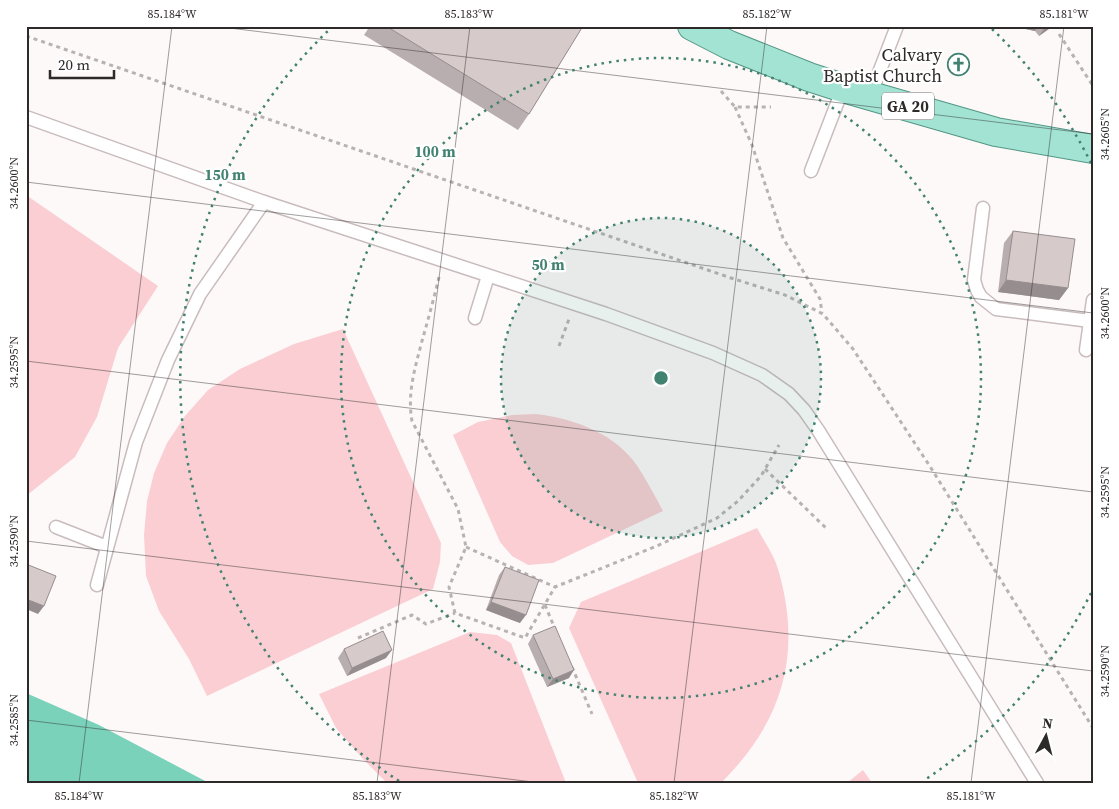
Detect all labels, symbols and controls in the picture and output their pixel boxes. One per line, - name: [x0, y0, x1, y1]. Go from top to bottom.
- text: 85.184°W: [147, 6, 197, 22]
- text: 85.183°W: [444, 6, 494, 22]
- text: 85.182°W: [742, 6, 792, 22]
- text: 85.181°W: [1039, 6, 1089, 22]
- place label: Calvary Baptist Church: [823, 42, 943, 88]
- scale bar: [50, 48, 114, 80]
- church icon: Calvary Baptist Church: [946, 52, 970, 76]
- text: 20 m: [58, 54, 90, 75]
- road number: GA 20: [882, 92, 934, 120]
- text: 34.2605°N: [1097, 108, 1113, 160]
- text: 100 m: [414, 141, 456, 162]
- text: 34.2600°N: [6, 157, 22, 209]
- text: 150 m: [204, 164, 246, 185]
- text: 50 m: [531, 254, 565, 275]
- text: 34.2600°N: [1097, 287, 1113, 339]
- text: 34.2595°N: [6, 336, 22, 388]
- centre of rings: [652, 369, 670, 387]
- text: 34.2595°N: [1097, 466, 1113, 518]
- text: 34.2590°N: [6, 515, 22, 567]
- text: 34.2590°N: [1097, 645, 1113, 697]
- text: 34.2585°N: [6, 694, 22, 746]
- north arrow: [1022, 712, 1072, 762]
- text: N: [1041, 713, 1054, 734]
- text: 85.184°W: [54, 788, 104, 804]
- text: 85.183°W: [352, 788, 402, 804]
- text: 85.182°W: [649, 788, 699, 804]
- text: 85.181°W: [946, 788, 996, 804]

